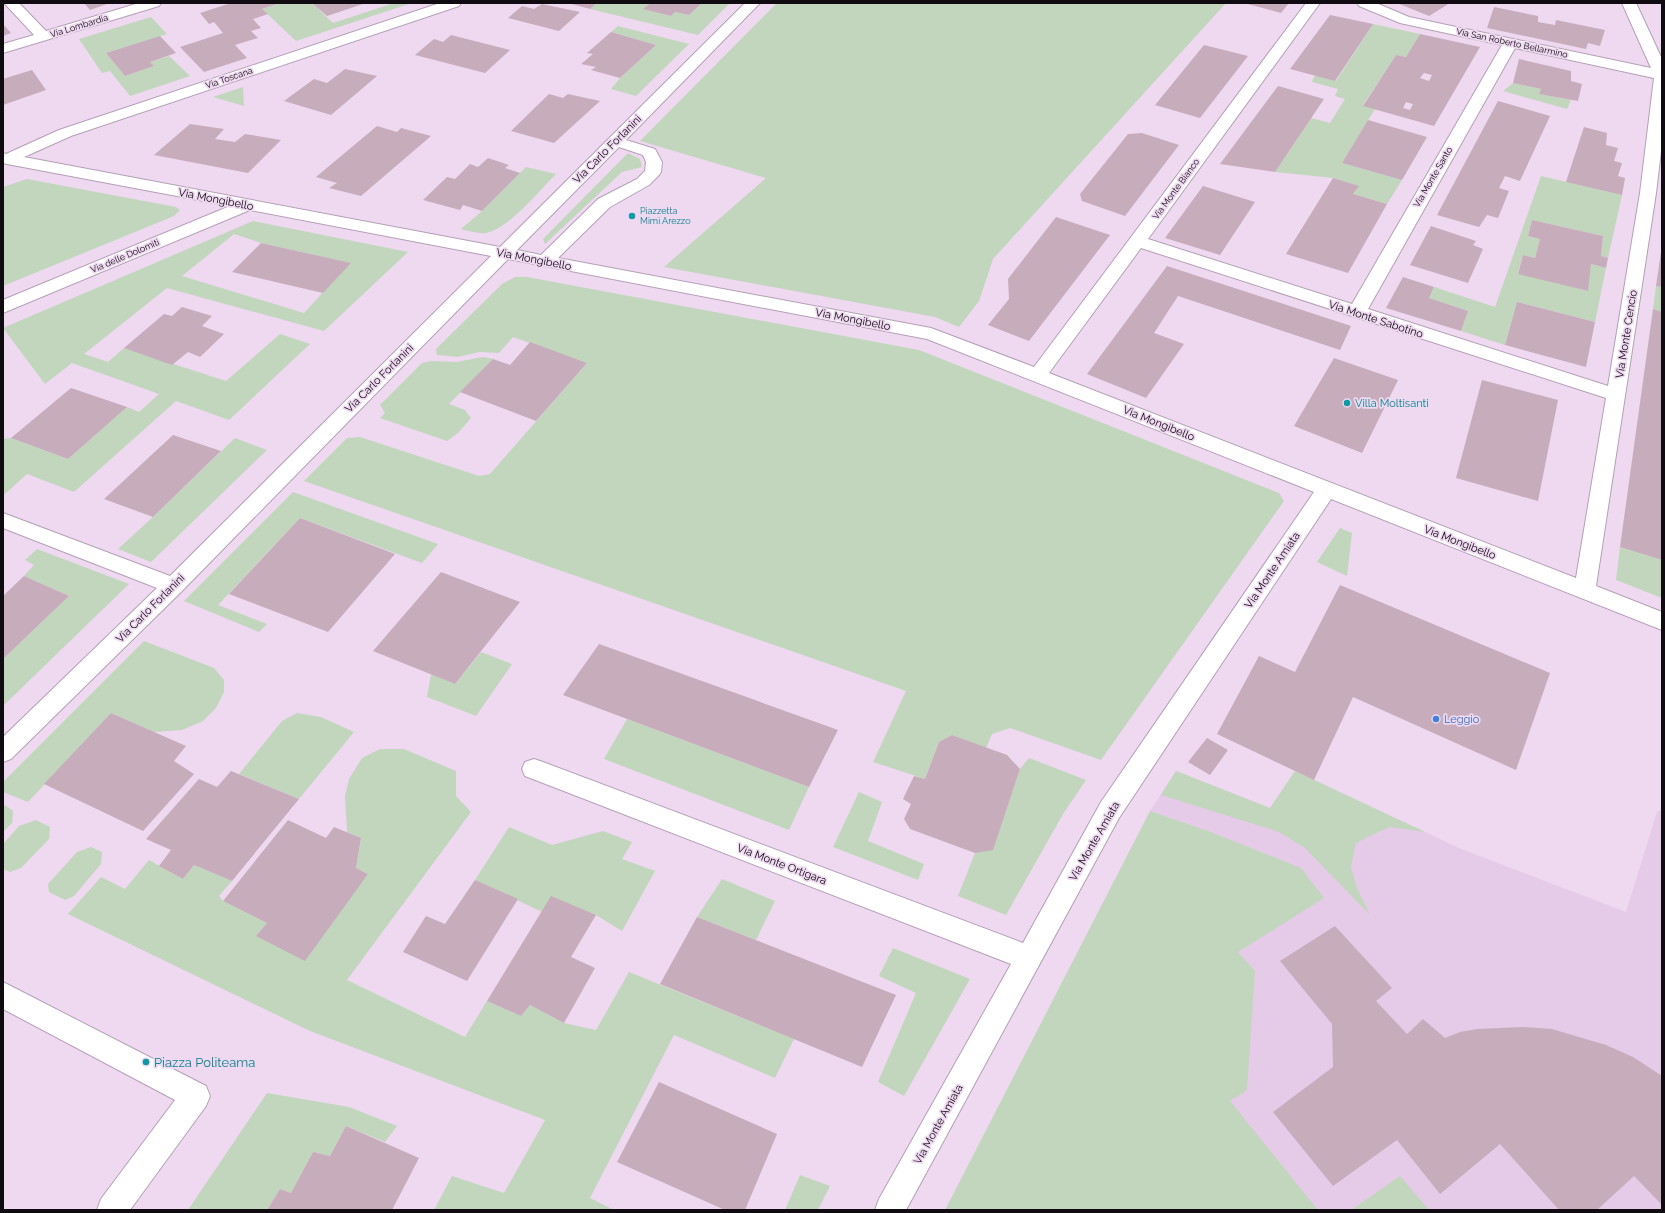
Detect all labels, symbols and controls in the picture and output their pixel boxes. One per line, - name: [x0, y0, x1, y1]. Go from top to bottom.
- street label: Via Lombardia: [49, 12, 109, 40]
- street label: Via San Roberto Bellarmino: [1455, 26, 1569, 60]
- street label: Via Toscana: [204, 65, 254, 91]
- street label: Via Carlo Forlanini: [570, 112, 644, 186]
- street label: Via Monte Santo: [1412, 145, 1454, 209]
- street label: Via Monte Bianco: [1151, 157, 1201, 221]
- street label: Via Mongibello: [177, 186, 255, 213]
- place label: Piazzetta Mimì Arezzo: [640, 206, 691, 226]
- marker: Piazzetta Mimì Arezzo: [627, 211, 637, 221]
- street label: Via delle Dolomiti: [89, 237, 161, 275]
- street label: Via Mongibello: [495, 246, 573, 273]
- street label: Via Monte Cencio: [1613, 288, 1640, 379]
- street label: Via Monte Sabotino: [1327, 298, 1425, 341]
- street label: Via Mongibello: [814, 306, 892, 333]
- street label: Via Carlo Forlanini: [342, 341, 416, 415]
- place label: Villa Moltisanti: [1355, 397, 1429, 410]
- marker: Villa Moltisanti: [1342, 398, 1352, 408]
- street label: Via Mongibello: [1121, 403, 1197, 444]
- street label: Via Mongibello: [1422, 523, 1498, 562]
- street label: Via Monte Amiata: [1242, 530, 1303, 611]
- street label: Via Carlo Forlanini: [113, 571, 187, 645]
- place label: Leggio: [1444, 713, 1480, 726]
- marker: Leggio: [1431, 714, 1441, 724]
- street label: Via Monte Amiata: [1066, 799, 1122, 883]
- street label: Via Monte Ortigara: [735, 841, 828, 888]
- place label: Piazza Politeama: [154, 1055, 255, 1070]
- marker: Piazza Politeama: [141, 1057, 151, 1067]
- street label: Via Monte Amiata: [911, 1082, 966, 1166]

